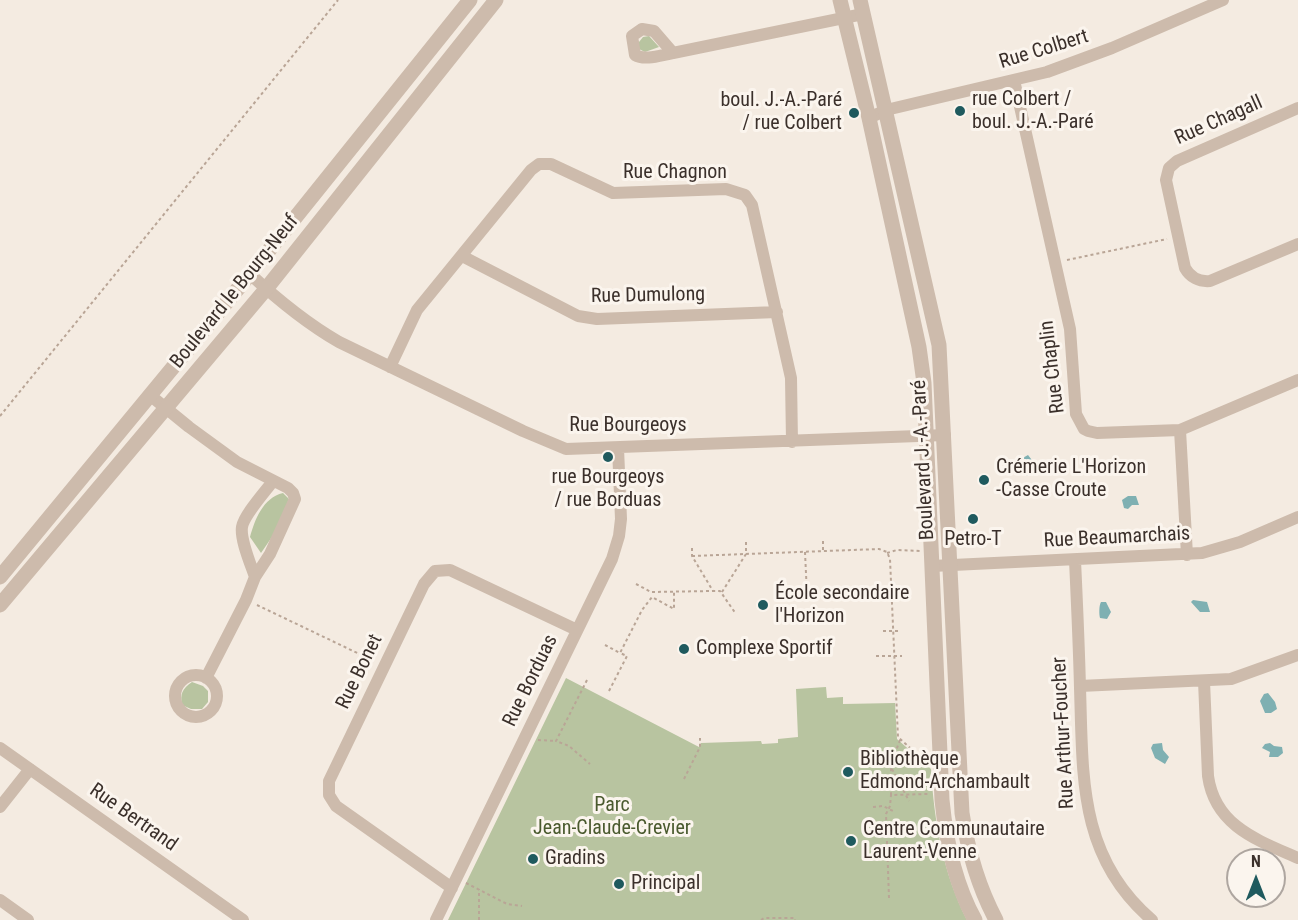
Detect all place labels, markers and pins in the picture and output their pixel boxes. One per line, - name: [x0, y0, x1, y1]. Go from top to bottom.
- place label: rue Colbert / boul. J.-A.-Paré: [972, 88, 1094, 135]
- place label: boul. J.-A.-Paré / rue Colbert: [720, 89, 842, 136]
- marker: rue Colbert / boul. J.-A.-Paré: [953, 104, 967, 118]
- marker: boul. J.-A.-Paré / rue Colbert: [847, 106, 861, 120]
- marker: rue Bourgeoys / rue Borduas: [601, 450, 615, 464]
- place label: Crémerie L'Horizon -Casse Croute: [996, 456, 1146, 503]
- place label: rue Bourgeoys / rue Borduas: [552, 466, 664, 513]
- marker: Crémerie L'Horizon -Casse Croute: [977, 473, 991, 487]
- marker: Petro-T: [966, 512, 980, 526]
- place label: Petro-T: [944, 528, 1002, 552]
- place label: École secondaire l'Horizon: [775, 582, 909, 629]
- marker: École secondaire l'Horizon: [756, 598, 770, 612]
- place label: Complexe Sportif: [696, 637, 833, 661]
- marker: Complexe Sportif: [677, 642, 691, 656]
- place label: Bibliothèque Edmond-Archambault: [860, 748, 1030, 795]
- marker: Bibliothèque Edmond-Archambault: [841, 765, 855, 779]
- place label: Centre Communautaire Laurent-Venne: [863, 818, 1045, 865]
- marker: Centre Communautaire Laurent-Venne: [844, 834, 858, 848]
- place label: Gradins: [545, 847, 605, 871]
- marker: Gradins: [526, 852, 540, 866]
- place label: Principal: [631, 872, 700, 896]
- marker: Principal: [612, 877, 626, 891]

